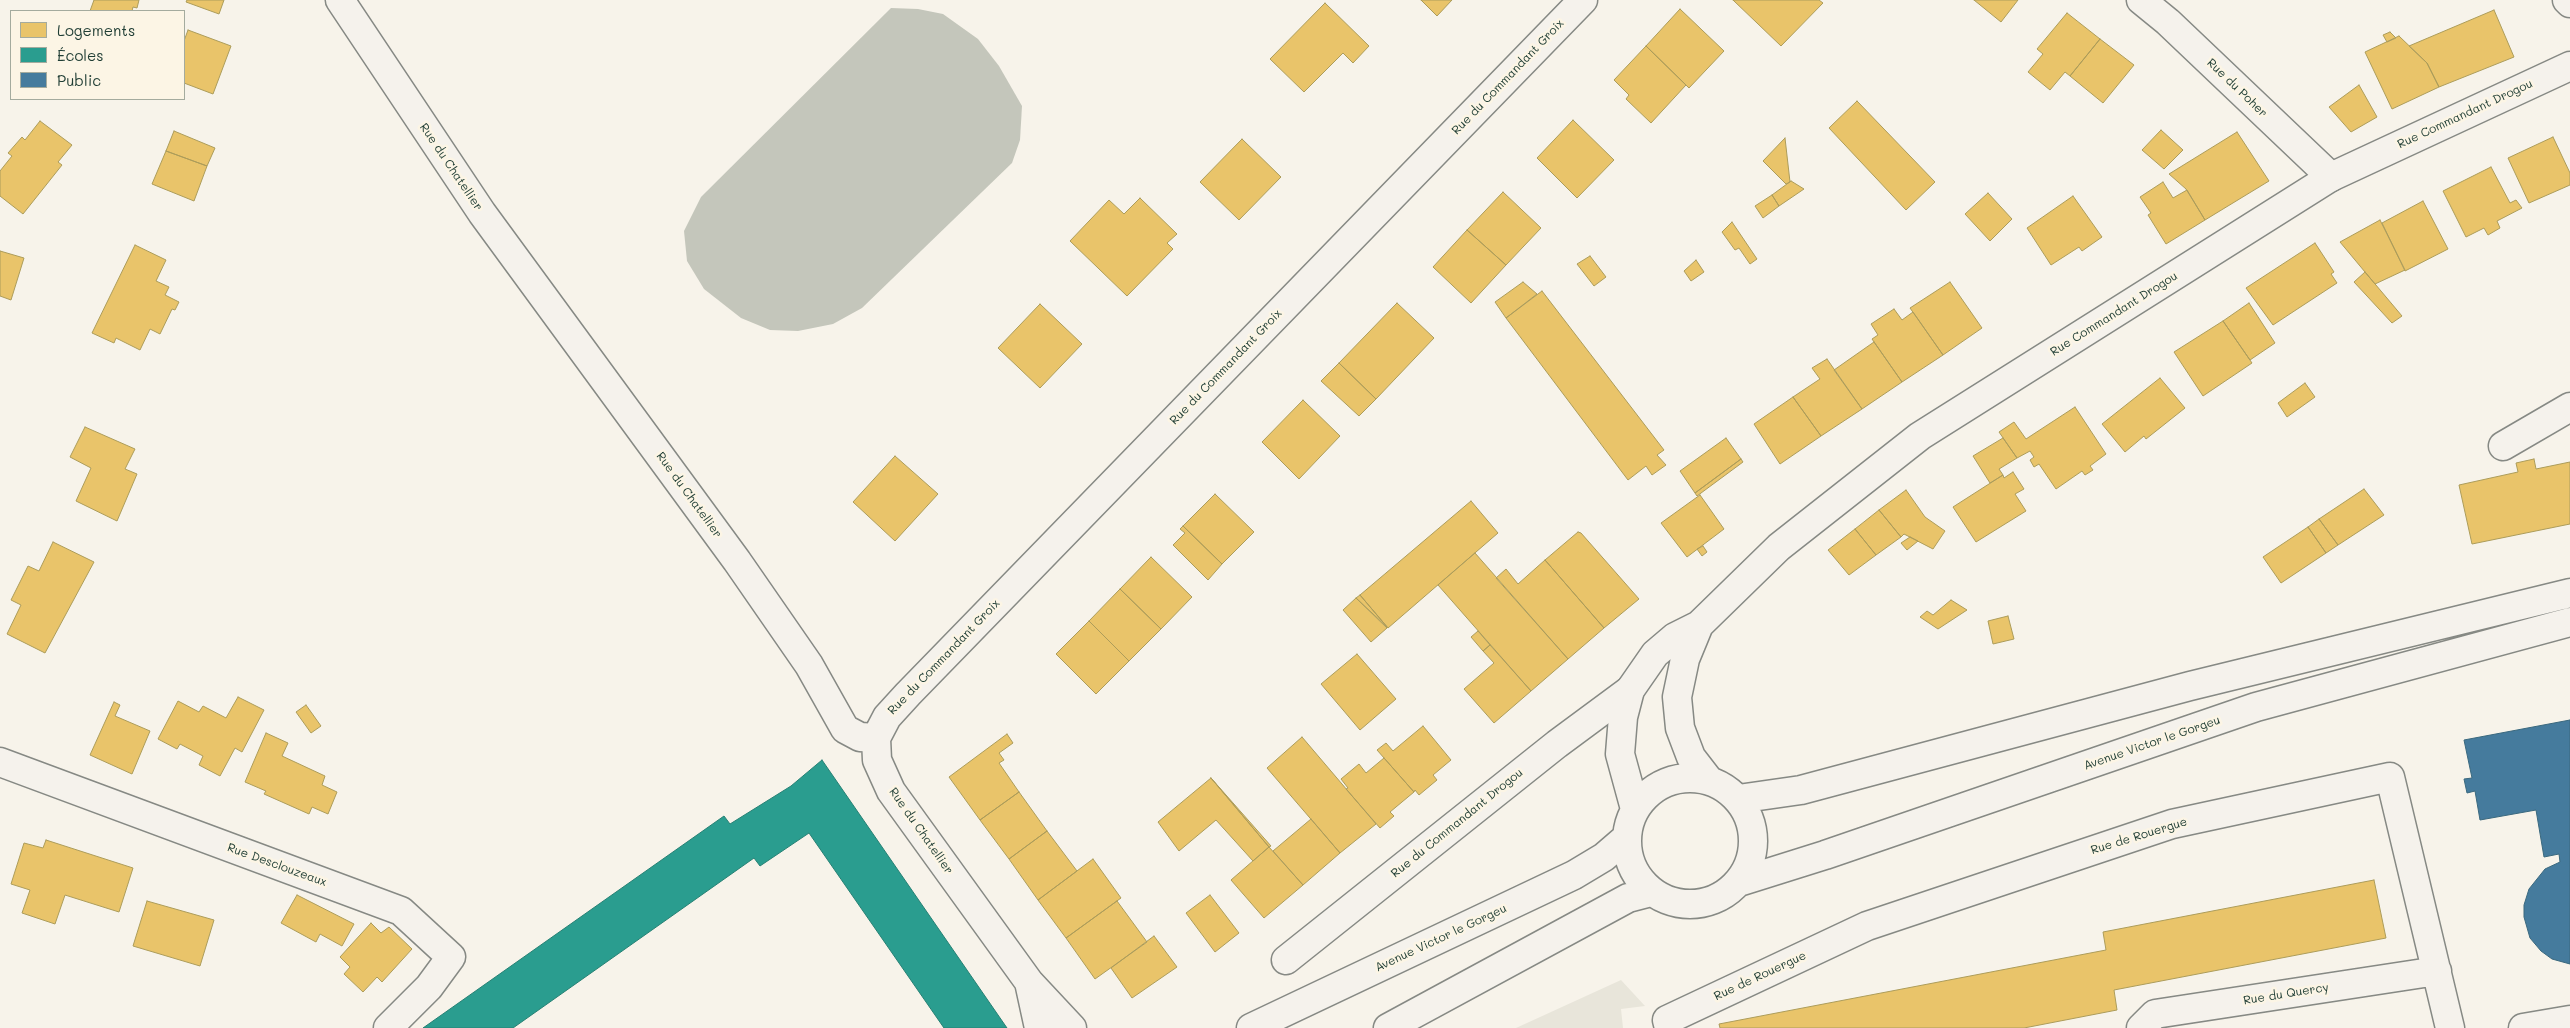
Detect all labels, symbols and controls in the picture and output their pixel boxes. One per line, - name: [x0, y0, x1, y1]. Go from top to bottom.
- legend: [10, 10, 185, 100]
- street label: Rue du Commandant Groix: [1449, 16, 1567, 138]
- text: Logements: [57, 20, 135, 40]
- text: Écoles: [57, 45, 104, 65]
- street label: Rue du Poher: [2204, 56, 2270, 120]
- text: Public: [57, 70, 101, 90]
- street label: Rue Commandant Drogou: [2395, 76, 2535, 152]
- street label: Rue du Chatellier: [416, 121, 486, 213]
- street label: Rue Commandant Drogou: [2048, 269, 2180, 359]
- street label: Rue du Commandant Groix: [1167, 306, 1285, 428]
- street label: Rue du Chatellier: [653, 449, 725, 541]
- street label: Rue du Commandant Groix: [885, 596, 1003, 718]
- street label: Avenue Victor le Gorgeu: [2082, 713, 2222, 773]
- street label: Rue du Commandant Drogou: [1388, 765, 1526, 881]
- street label: Rue du Chatellier: [886, 785, 956, 877]
- street label: Rue de Rouergue: [2089, 814, 2189, 858]
- street label: Rue Desclouzeaux: [225, 840, 329, 890]
- street label: Avenue Victor le Gorgeu: [1373, 901, 1509, 975]
- street label: Rue de Rouergue: [1712, 948, 1808, 1004]
- street label: Rue du Quercy: [2242, 980, 2330, 1008]

